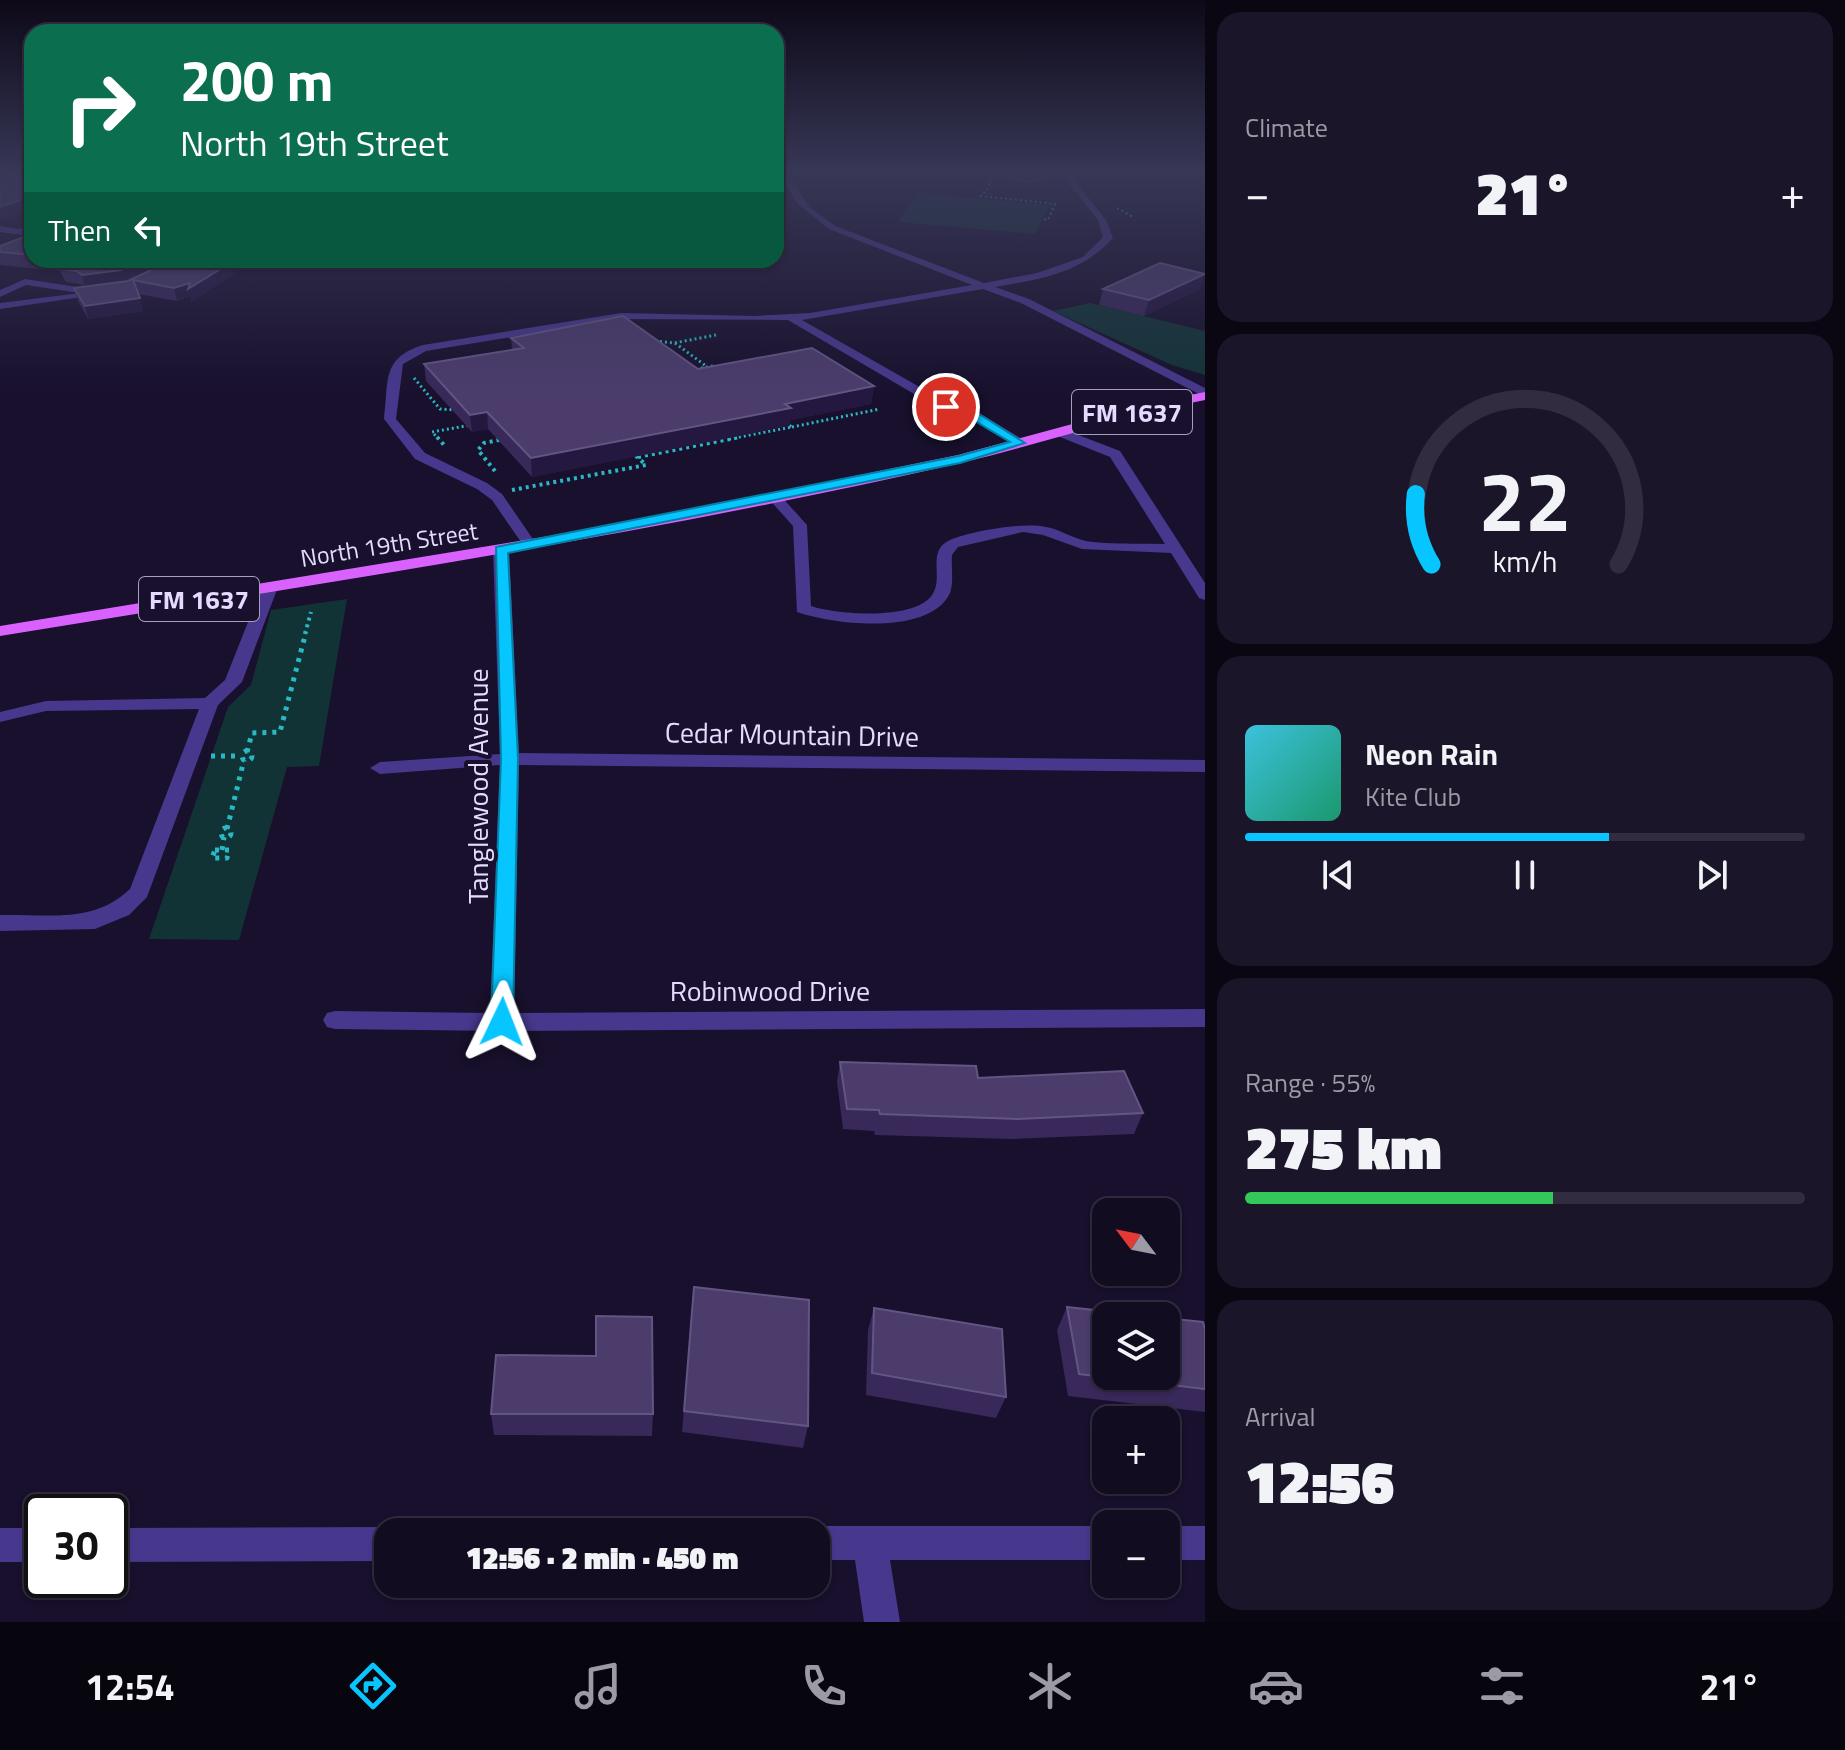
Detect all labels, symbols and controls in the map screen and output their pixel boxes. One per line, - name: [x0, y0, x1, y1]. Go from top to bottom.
- text: 200 m: [180, 38, 333, 123]
- icon: right: [48, 56, 152, 160]
- text: Climate: [1245, 108, 1328, 147]
- text: North 19th Street: [180, 115, 449, 170]
- text: 21°: [1476, 147, 1575, 238]
- text: −: [1245, 159, 1270, 226]
- text: +: [1780, 159, 1805, 226]
- text: Then: [48, 207, 111, 253]
- icon: left: [127, 208, 171, 252]
- pin: [912, 373, 980, 441]
- icon: arrive: [924, 385, 968, 429]
- road number: FM 1637: [1072, 390, 1192, 434]
- text: 22: [1478, 437, 1572, 563]
- street label: North 19th Street: [298, 512, 481, 576]
- text: km/h: [1493, 540, 1557, 583]
- road number: FM 1637: [139, 577, 259, 621]
- street label: Tanglewood Avenue: [456, 668, 499, 904]
- street label: Cedar Mountain Drive: [665, 710, 919, 758]
- text: Neon Rain: [1365, 731, 1498, 777]
- text: Kite Club: [1365, 777, 1461, 816]
- icon: previous: [1316, 853, 1360, 897]
- icon: pause: [1503, 853, 1547, 897]
- icon: next: [1690, 853, 1734, 897]
- street label: Robinwood Drive: [670, 969, 870, 1012]
- position arrow: [460, 980, 544, 1064]
- text: Range · 55%: [1245, 1063, 1375, 1102]
- text: 275 km: [1245, 1101, 1442, 1192]
- north arrow: [1092, 1198, 1180, 1286]
- map controls: [1092, 1198, 1180, 1598]
- button: layers: [1092, 1302, 1180, 1390]
- text: Arrival: [1245, 1397, 1316, 1436]
- button: +: [1092, 1406, 1180, 1494]
- text: 12:56: [1245, 1435, 1394, 1526]
- speed limit sign: 30: [24, 1494, 128, 1598]
- button: −: [1092, 1510, 1180, 1598]
- text: 12:56 · 2 min · 450 m: [466, 1535, 738, 1581]
- icon: directions: [345, 1658, 401, 1714]
- icon: music: [570, 1658, 626, 1714]
- icon: phone: [796, 1658, 852, 1714]
- icon: climate: [1022, 1658, 1078, 1714]
- icon: car: [1248, 1658, 1304, 1714]
- icon: filters: [1474, 1658, 1530, 1714]
- text: 12:54: [85, 1659, 175, 1714]
- text: 21°: [1700, 1659, 1760, 1714]

